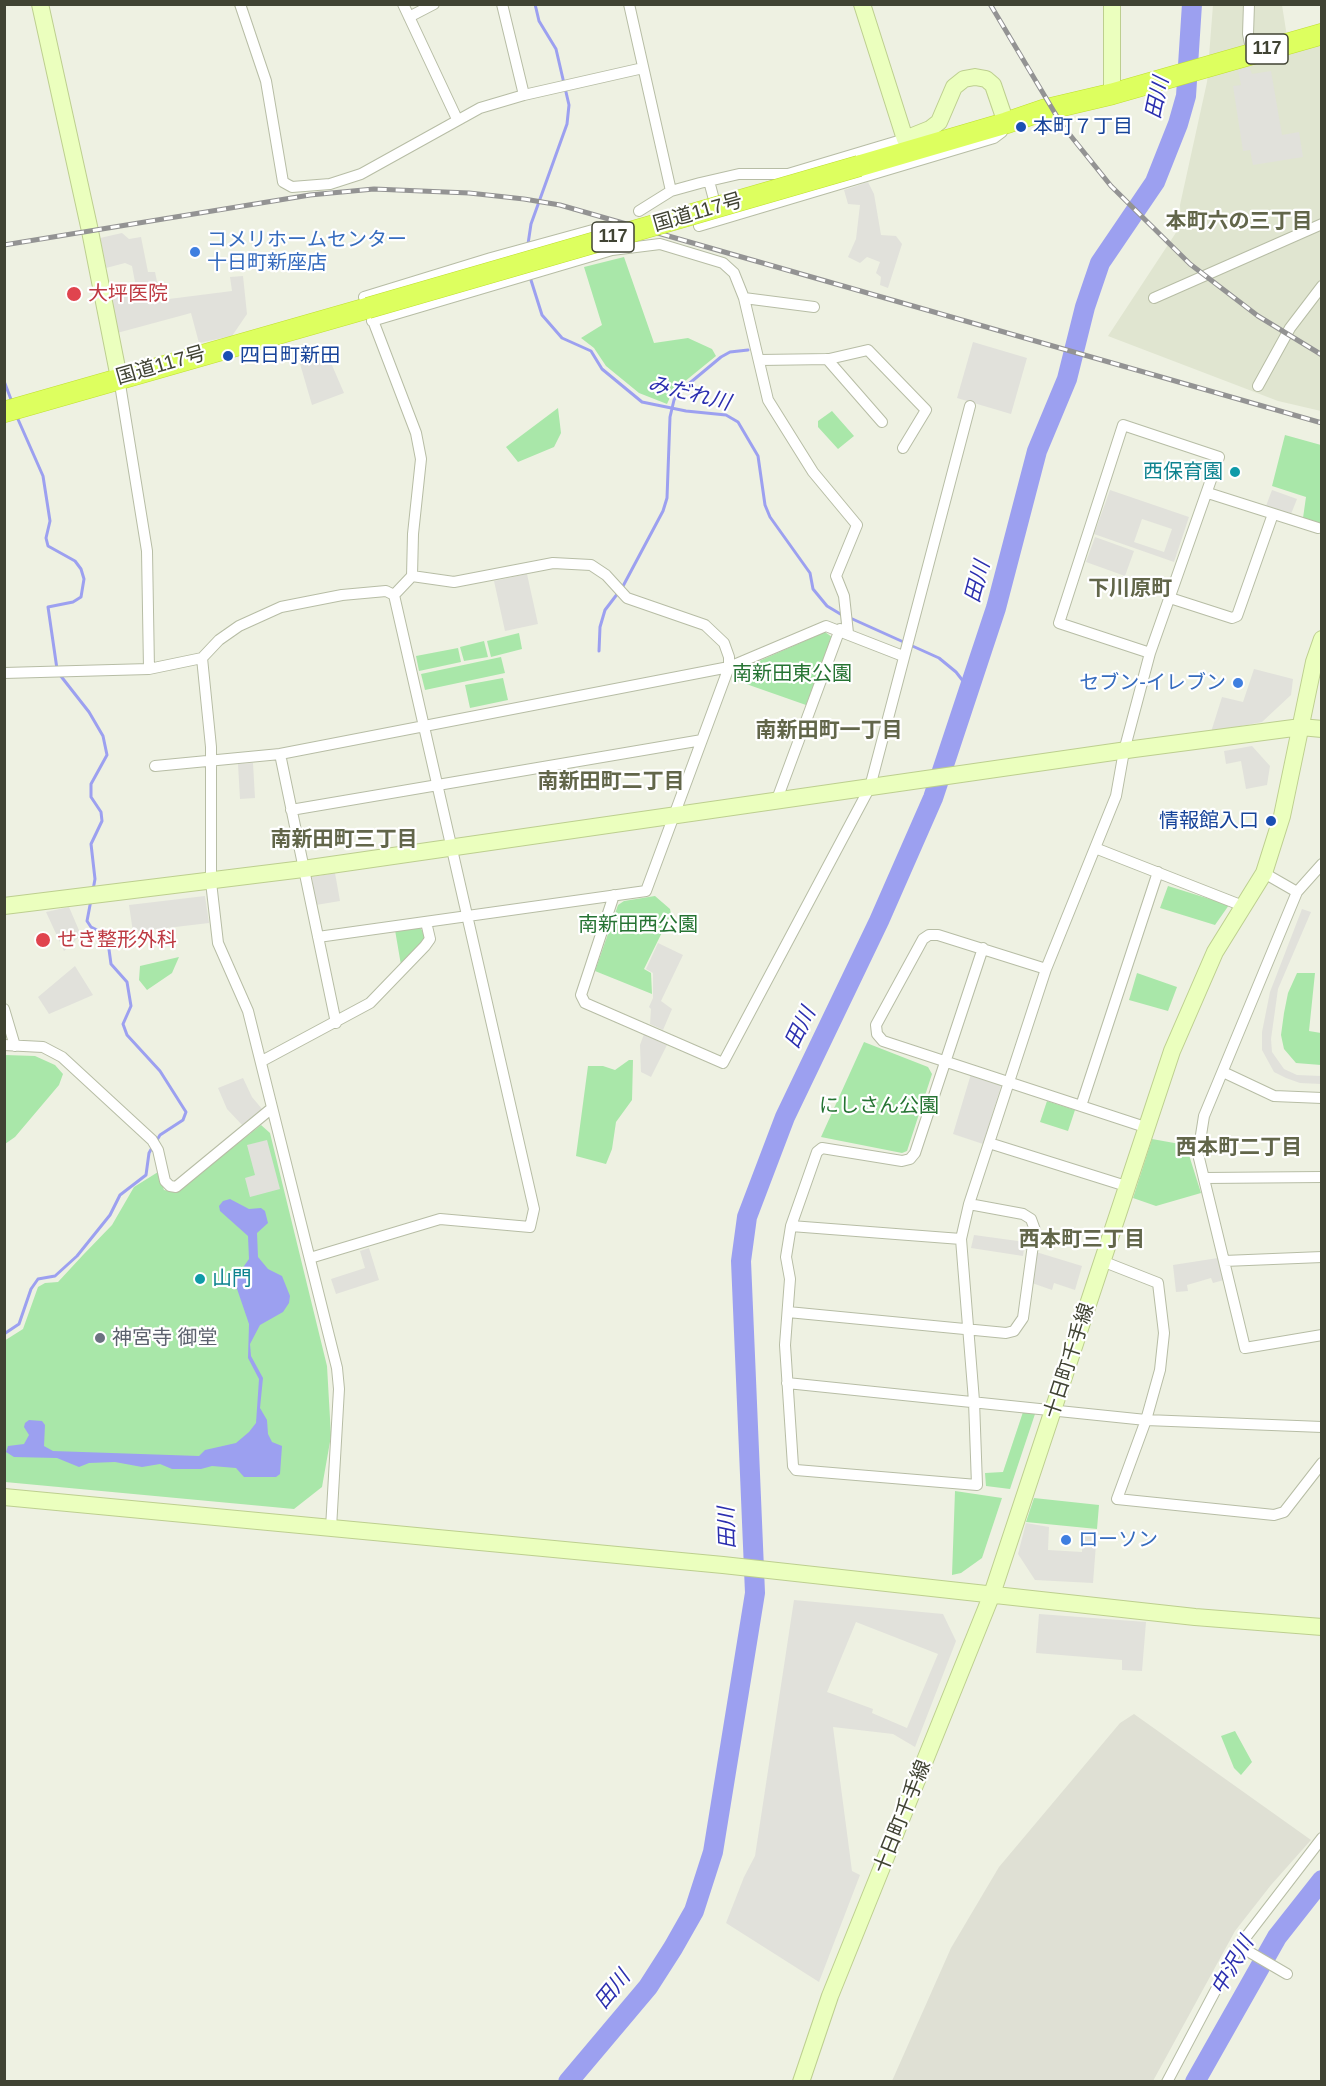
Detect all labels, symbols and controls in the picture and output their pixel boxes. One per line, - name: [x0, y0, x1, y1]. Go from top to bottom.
- road number: 117: [1246, 34, 1288, 64]
- water label: 田川: [1141, 75, 1175, 121]
- place label: 本町７丁目: [1033, 115, 1133, 139]
- marker: 本町７丁目: [1014, 120, 1028, 134]
- street label: 国道117号: [651, 189, 745, 237]
- district label: 本町六の三丁目: [1166, 209, 1312, 235]
- road number: 117: [592, 222, 634, 252]
- place label: コメリホームセンター 十日町新座店: [207, 228, 407, 275]
- marker: コメリホームセンター 十日町新座店: [188, 245, 202, 259]
- place label: 大坪医院: [88, 282, 168, 306]
- marker: 大坪医院: [65, 285, 83, 303]
- street label: 国道117号: [114, 342, 208, 390]
- place label: 四日町新田: [240, 344, 340, 368]
- marker: 四日町新田: [221, 349, 235, 363]
- water label: みだれ川: [645, 372, 733, 416]
- place label: 西保育園: [1143, 460, 1223, 484]
- marker: 西保育園: [1228, 465, 1242, 479]
- water label: 田川: [960, 558, 996, 606]
- district label: 下川原町: [1088, 576, 1172, 602]
- park label: 南新田東公園: [732, 662, 852, 686]
- place label: セブン-イレブン: [1079, 671, 1226, 695]
- marker: セブン-イレブン: [1231, 676, 1245, 690]
- district label: 南新田町一丁目: [756, 718, 902, 744]
- district label: 南新田町二丁目: [538, 769, 684, 795]
- place label: 情報館入口: [1159, 809, 1259, 833]
- marker: 情報館入口: [1264, 814, 1278, 828]
- district label: 南新田町三丁目: [271, 827, 417, 853]
- park label: 南新田西公園: [578, 913, 698, 937]
- place label: せき整形外科: [57, 928, 177, 952]
- marker: せき整形外科: [34, 931, 52, 949]
- water label: 田川: [780, 1004, 822, 1052]
- park label: にしさん公園: [819, 1094, 939, 1118]
- district label: 西本町二丁目: [1176, 1135, 1302, 1161]
- district label: 西本町三丁目: [1019, 1227, 1145, 1253]
- place label: 山門: [212, 1267, 252, 1291]
- marker: 山門: [193, 1272, 207, 1286]
- street label: 十日町千手線: [1040, 1300, 1100, 1422]
- place label: 神宮寺 御堂: [112, 1326, 218, 1350]
- marker: 神宮寺 御堂: [93, 1331, 107, 1345]
- water label: 田川: [715, 1507, 741, 1549]
- place label: ローソン: [1078, 1528, 1158, 1552]
- marker: ローソン: [1059, 1533, 1073, 1547]
- street label: 十日町千手線: [869, 1757, 937, 1877]
- water label: 中沢川: [1206, 1932, 1260, 2000]
- water label: 田川: [590, 1966, 636, 2014]

